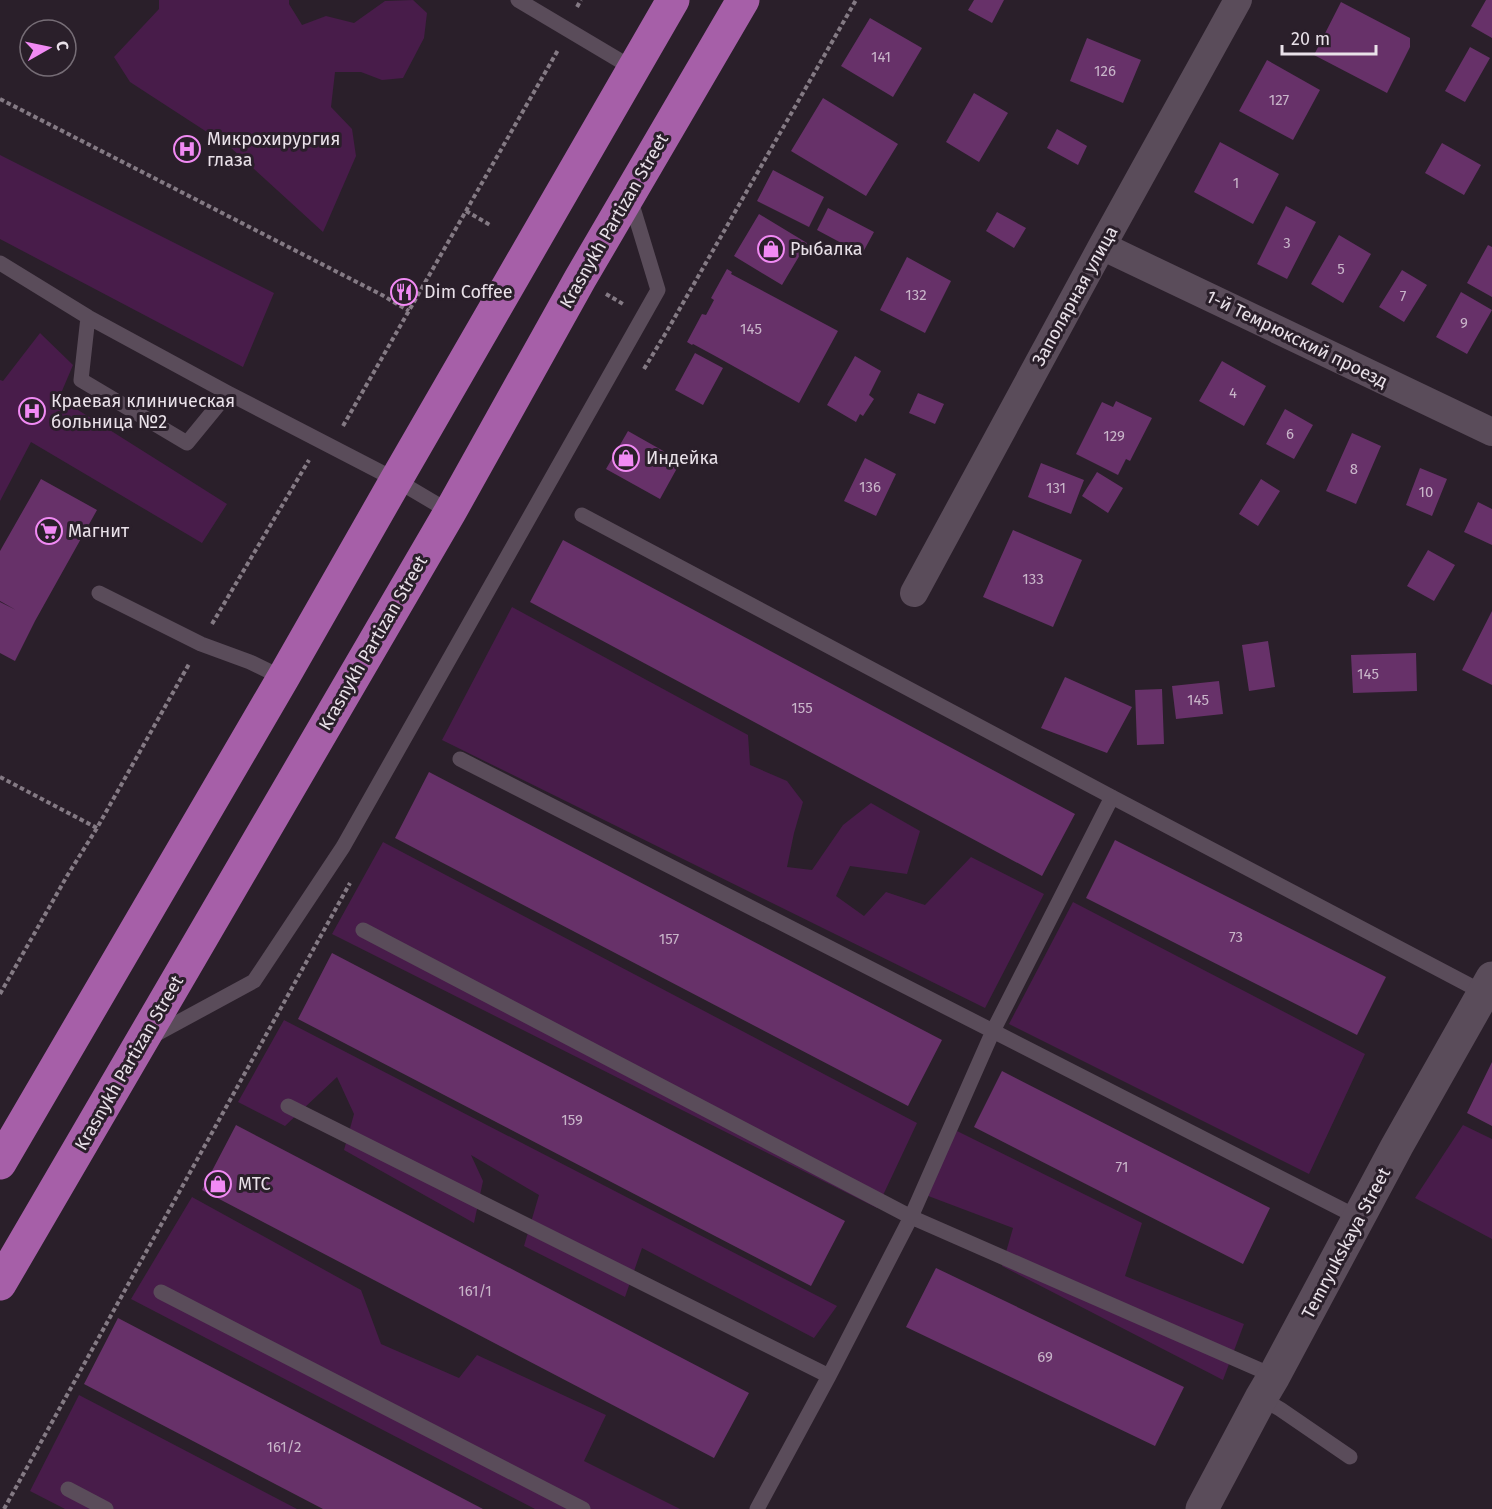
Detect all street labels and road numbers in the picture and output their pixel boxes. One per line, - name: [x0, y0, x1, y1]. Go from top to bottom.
- street label: Krasnykh Partizan Street: [555, 129, 673, 312]
- street label: Заполярная улица: [1027, 222, 1123, 370]
- street label: 1-й Темрюкский проезд: [1203, 285, 1391, 393]
- street label: Krasnykh Partizan Street: [314, 551, 432, 734]
- street label: Krasnykh Partizan Street: [70, 971, 188, 1154]
- street label: Temryukskaya Street: [1297, 1163, 1395, 1322]

